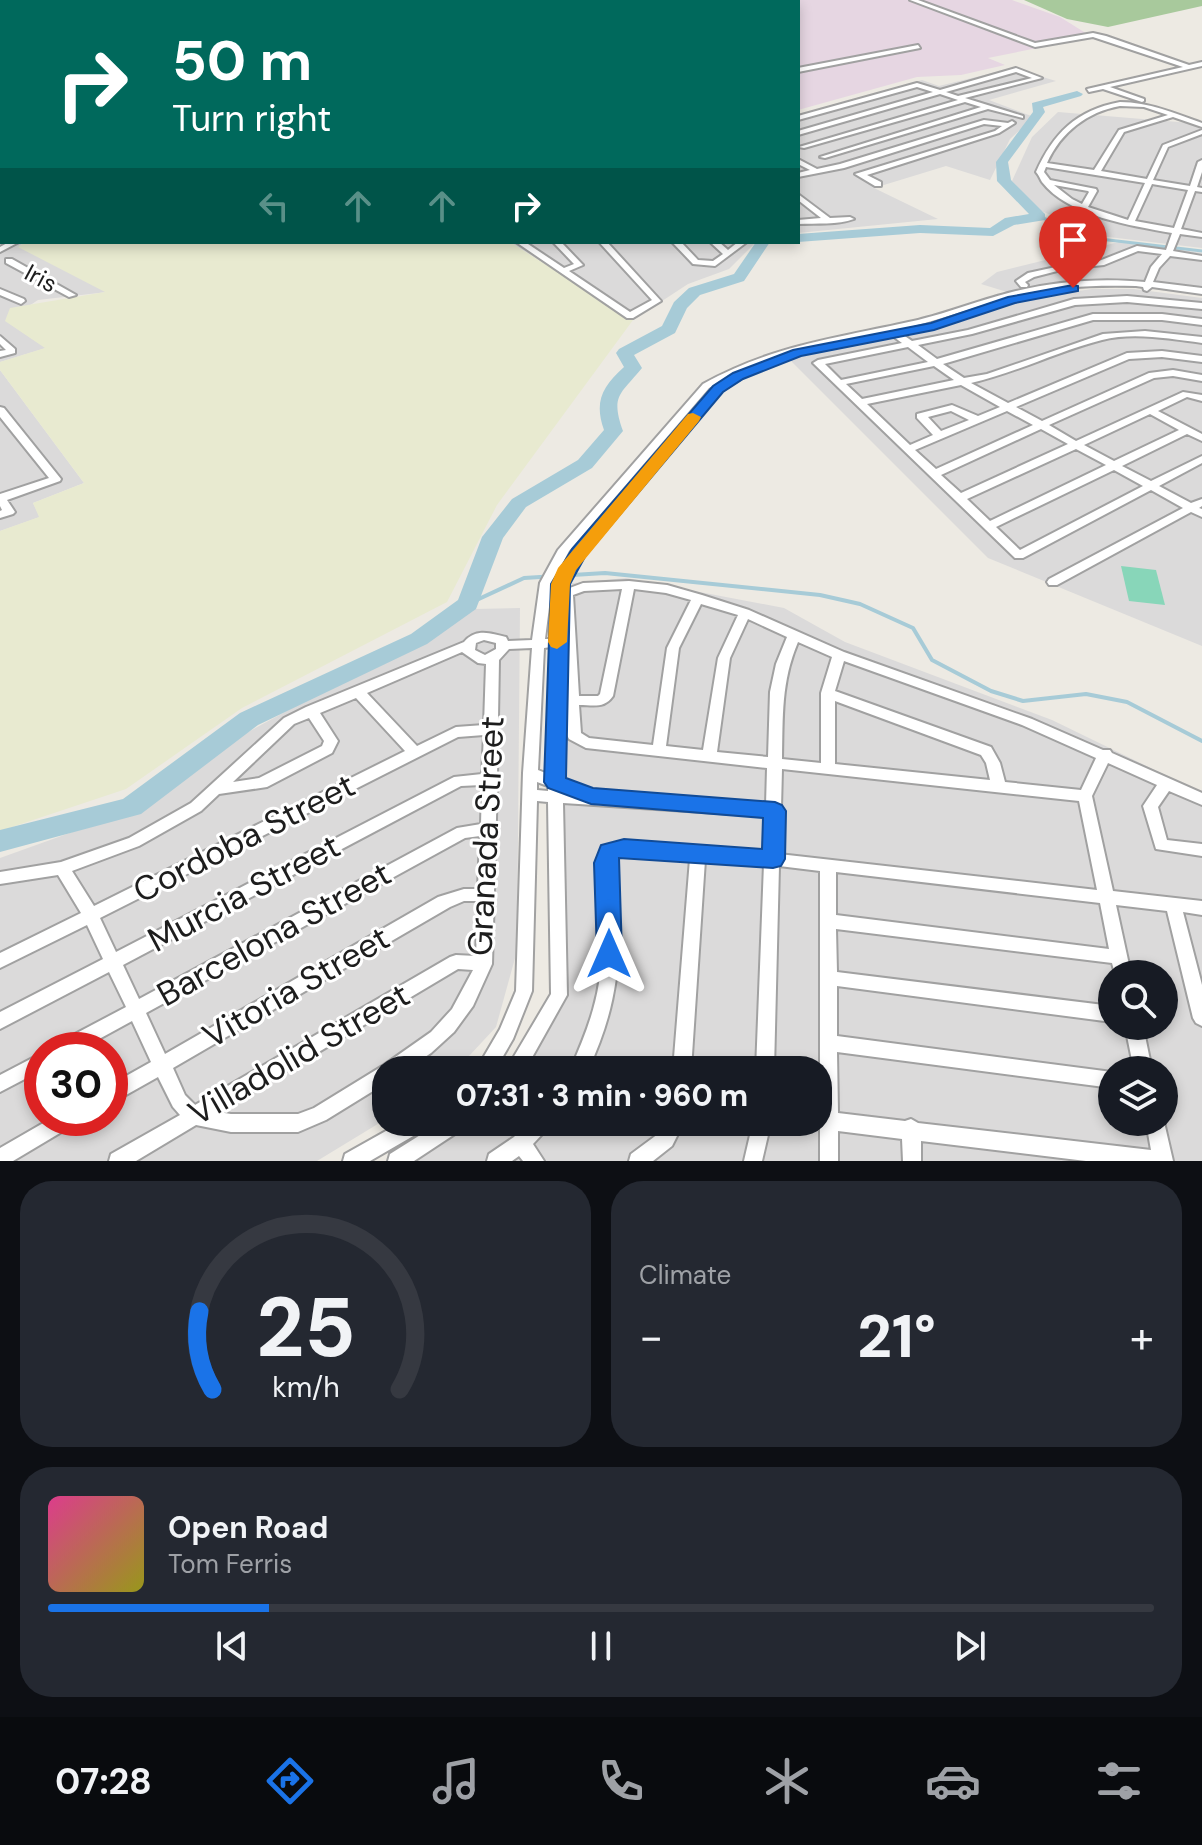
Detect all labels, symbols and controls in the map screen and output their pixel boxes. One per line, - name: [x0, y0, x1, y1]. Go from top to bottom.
- text: 50 m: [172, 24, 312, 97]
- icon: right: [40, 32, 144, 136]
- text: Turn right: [172, 95, 331, 142]
- icon: left: [252, 184, 296, 228]
- icon: ahead: [336, 184, 380, 228]
- icon: ahead: [420, 184, 464, 228]
- icon: right: [504, 184, 548, 228]
- pin: [1039, 206, 1107, 288]
- icon: arrive: [1051, 218, 1095, 262]
- street label: Iris: [19, 257, 63, 299]
- street label: Granada Street: [457, 715, 515, 957]
- street label: Cordoba Street: [125, 763, 363, 913]
- street label: Murcia Street: [140, 823, 348, 963]
- street label: Barcelona Street: [149, 851, 399, 1017]
- position arrow: [567, 912, 651, 996]
- street label: Vitoria Street: [194, 915, 398, 1059]
- map controls: [1098, 960, 1178, 1136]
- button: search: [1098, 960, 1178, 1040]
- street label: Villadolid Street: [180, 972, 418, 1136]
- speed limit sign: 30: [24, 1032, 128, 1136]
- button: layers: [1098, 1056, 1178, 1136]
- text: 07:31 · 3 min · 960 m: [456, 1076, 748, 1115]
- text: Climate: [639, 1258, 731, 1292]
- text: 25: [256, 1273, 355, 1382]
- text: 21°: [857, 1297, 936, 1376]
- text: −: [639, 1308, 663, 1366]
- text: +: [1130, 1308, 1154, 1366]
- text: km/h: [272, 1369, 339, 1406]
- text: Open Road: [168, 1508, 328, 1547]
- text: Tom Ferris: [168, 1547, 292, 1581]
- icon: previous: [210, 1624, 254, 1668]
- icon: pause: [579, 1624, 623, 1668]
- icon: next: [948, 1624, 992, 1668]
- icon: directions: [262, 1753, 318, 1809]
- icon: music: [428, 1753, 484, 1809]
- icon: phone: [593, 1753, 649, 1809]
- icon: climate: [759, 1753, 815, 1809]
- icon: car: [925, 1753, 981, 1809]
- icon: filters: [1091, 1753, 1147, 1809]
- text: 07:28: [55, 1758, 152, 1805]

